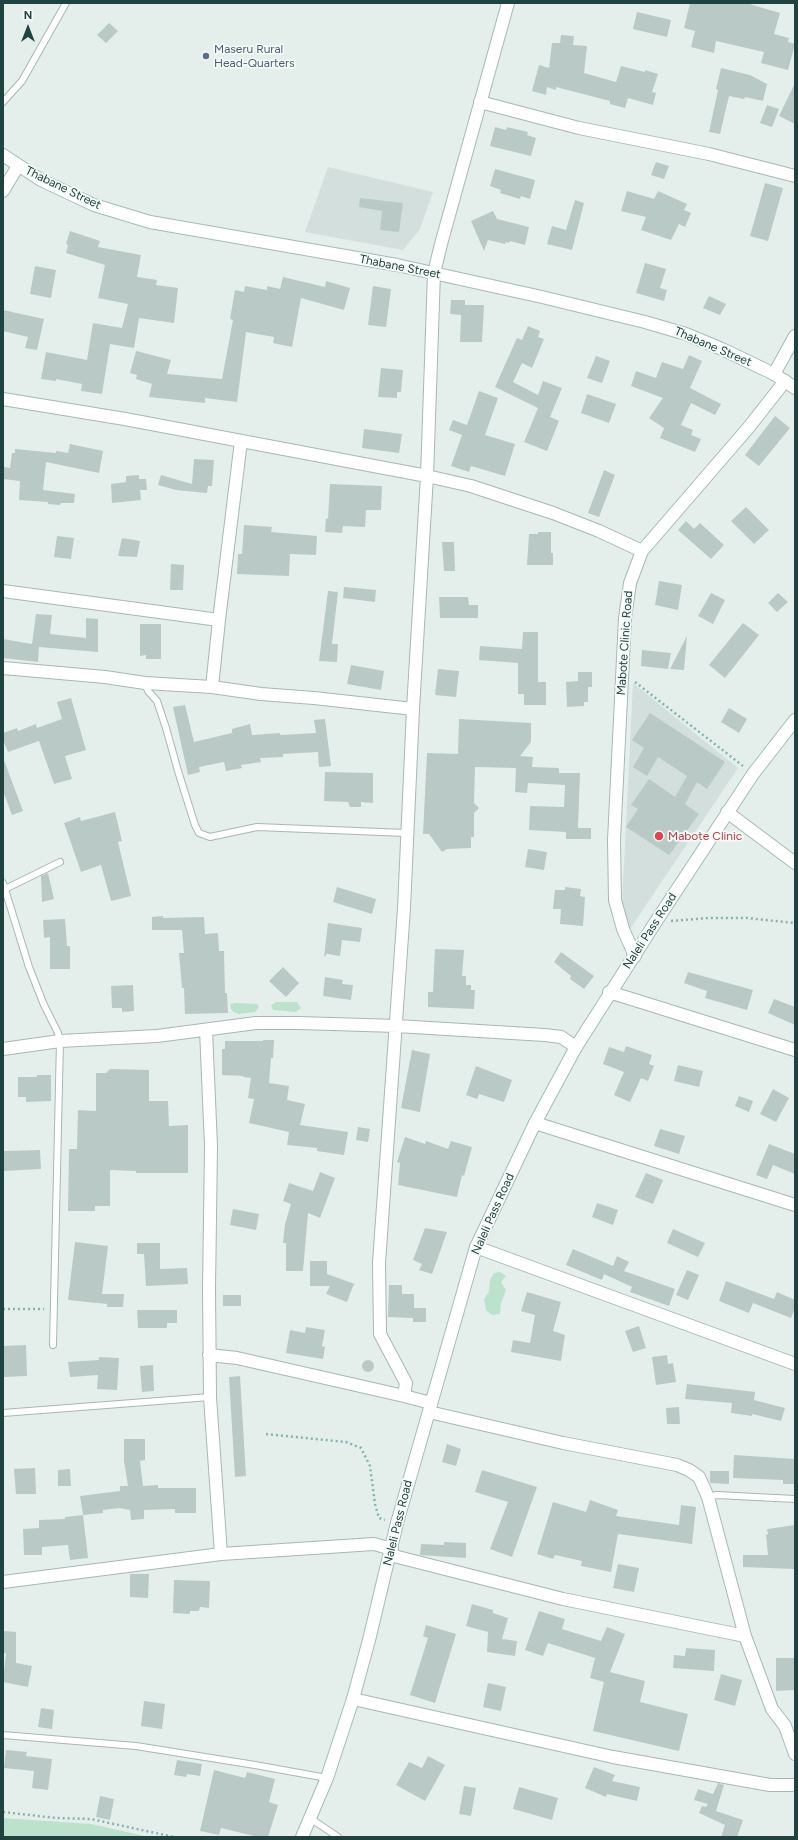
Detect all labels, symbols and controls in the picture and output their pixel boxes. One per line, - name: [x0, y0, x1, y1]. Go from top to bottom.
- north arrow: [8, 8, 48, 48]
- text: N: [24, 9, 32, 22]
- place label: Maseru Rural Head-Quarters: [214, 42, 295, 70]
- marker: Maseru Rural Head-Quarters: [201, 51, 211, 61]
- street label: Thabane Street: [23, 163, 103, 213]
- street label: Thabane Street: [358, 252, 442, 282]
- street label: Thabane Street: [672, 324, 754, 370]
- street label: Mabote Clinic Road: [614, 590, 636, 696]
- place label: Mabote Clinic: [668, 829, 742, 843]
- marker: Mabote Clinic: [653, 830, 665, 842]
- street label: Naleli Pass Road: [620, 890, 680, 972]
- street label: Naleli Pass Road: [469, 1171, 517, 1257]
- street label: Naleli Pass Road: [380, 1479, 416, 1567]

